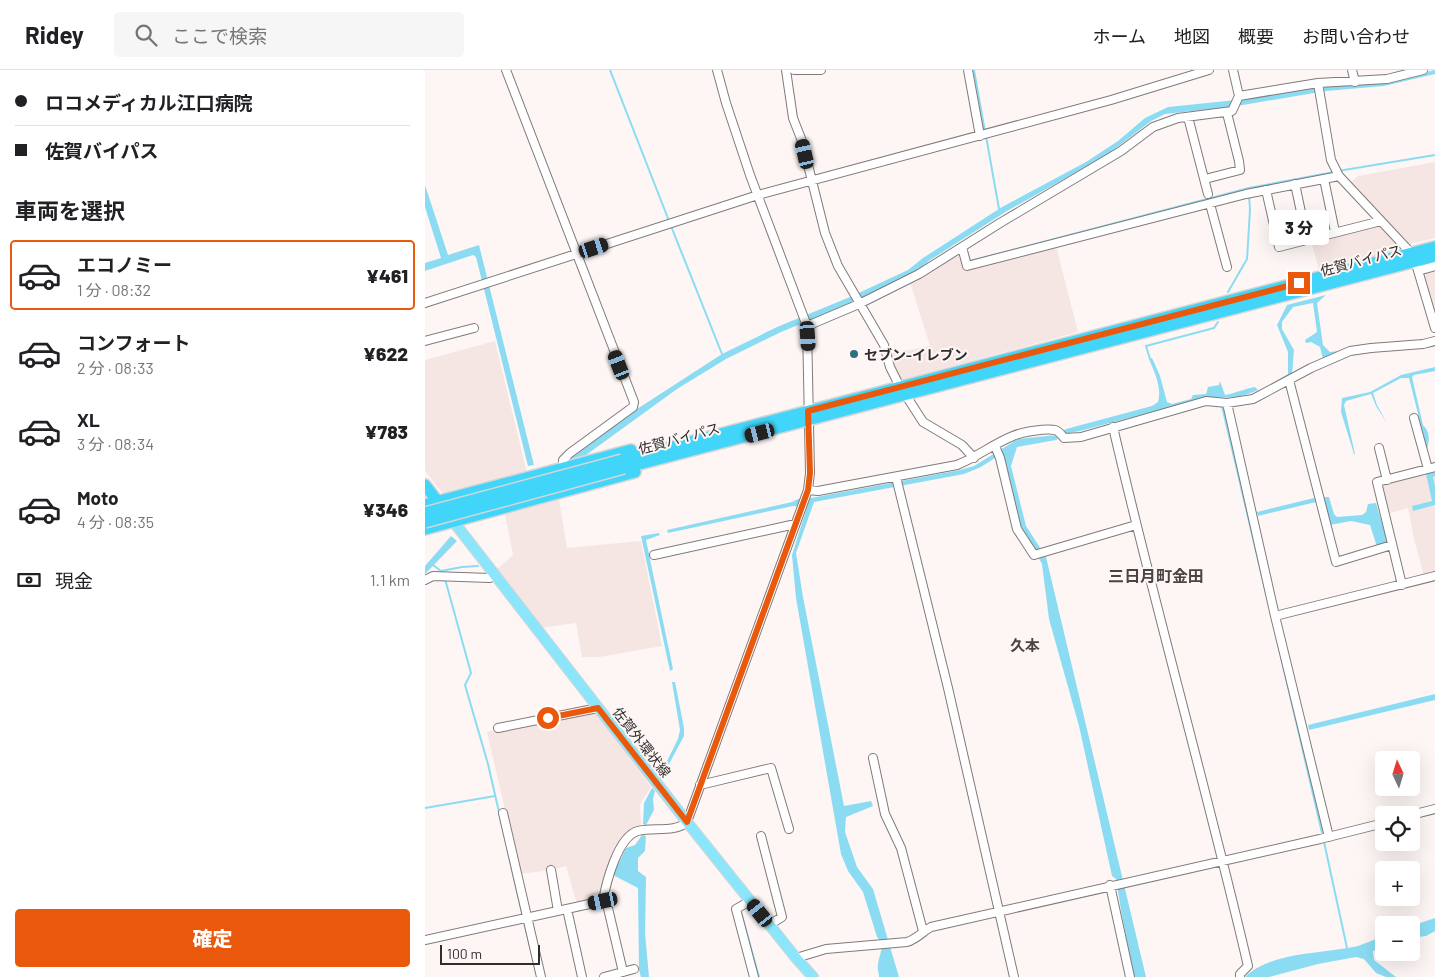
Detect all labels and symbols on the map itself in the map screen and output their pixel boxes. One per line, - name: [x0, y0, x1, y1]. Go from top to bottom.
- car: [794, 138, 815, 170]
- callout: 3 分: [1269, 210, 1329, 246]
- car: [577, 236, 610, 260]
- street label: 佐賀バイパス: [1318, 241, 1404, 279]
- route end: [1288, 272, 1310, 294]
- car: [799, 321, 816, 351]
- place label: セブン-イレブン: [864, 346, 968, 363]
- car: [606, 348, 631, 382]
- marker: セブン-イレブン: [848, 348, 860, 360]
- street label: 佐賀バイパス: [636, 419, 722, 457]
- car: [743, 422, 776, 444]
- district label: 三日月町金田: [1108, 566, 1204, 585]
- district label: 久本: [1010, 636, 1040, 654]
- street label: 佐賀外環状線: [609, 704, 675, 780]
- route start: [537, 707, 559, 729]
- north arrow: [1375, 751, 1420, 796]
- car: [586, 891, 619, 911]
- car: [744, 897, 775, 929]
- scale bar: [440, 942, 540, 965]

